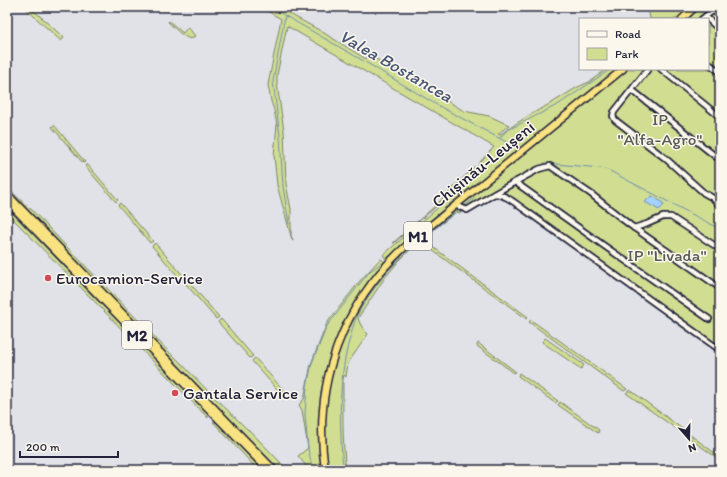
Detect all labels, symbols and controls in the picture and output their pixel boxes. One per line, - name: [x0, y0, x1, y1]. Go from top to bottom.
- legend: [579, 18, 709, 70]
- water label: Valea Bostancea: [336, 25, 457, 108]
- text: Road: [615, 27, 641, 41]
- text: Park: [615, 47, 639, 61]
- park label: IP "Alfa-Agro": [617, 109, 703, 149]
- street label: Chișinău-Leușeni: [428, 117, 538, 211]
- road number: M1: [404, 222, 432, 250]
- park label: IP "Livada": [627, 245, 707, 265]
- place label: Eurocamion-Service: [56, 268, 203, 288]
- marker: Eurocamion-Service: [43, 273, 53, 283]
- road number: M2: [122, 321, 152, 349]
- place label: Gantala Service: [183, 383, 298, 403]
- marker: Gantala Service: [170, 388, 180, 398]
- north arrow: [669, 419, 709, 459]
- scale bar: [20, 433, 118, 459]
- text: 200 m: [26, 440, 60, 454]
- text: N: [687, 441, 698, 455]

